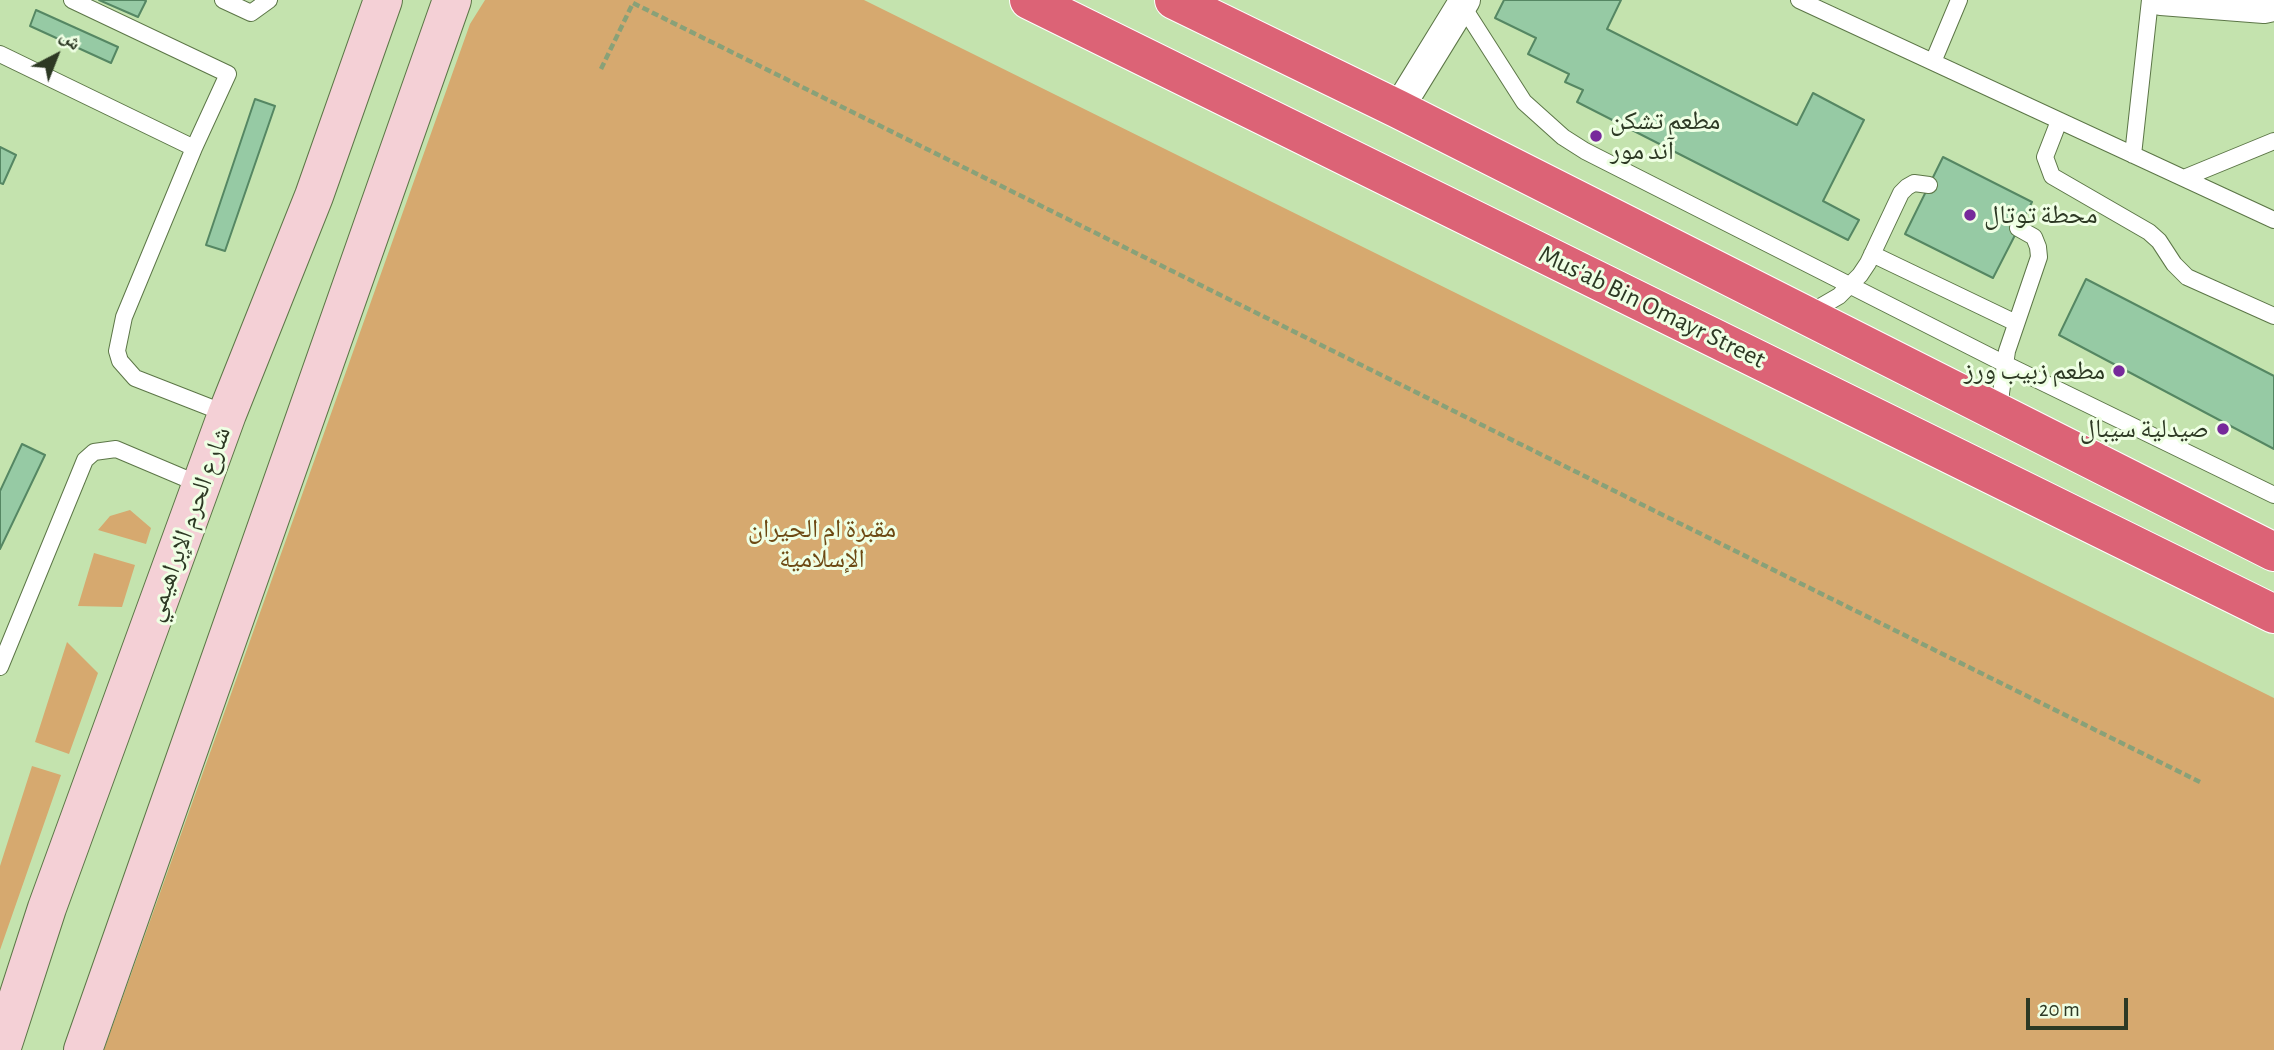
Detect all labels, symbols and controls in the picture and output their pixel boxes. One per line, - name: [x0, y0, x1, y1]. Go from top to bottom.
- north arrow: [21, 21, 91, 91]
- text: ش: [57, 26, 84, 54]
- place label: مطعم تشكن آند مور: [1610, 105, 1720, 166]
- marker: مطعم تشكن آند مور: [1588, 128, 1604, 144]
- place label: محطة توتال: [1984, 199, 2098, 231]
- marker: محطة توتال: [1962, 207, 1978, 223]
- street label: Mus'ab Bin Omayr Street: [1533, 239, 1771, 375]
- place label: مطعم زبيب ورز: [1964, 355, 2105, 387]
- marker: مطعم زبيب ورز: [2111, 363, 2127, 379]
- place label: صيدلية سيبال: [2080, 413, 2209, 445]
- marker: صيدلية سيبال: [2215, 421, 2231, 437]
- street label: شارع الحرم الإبراهيمي: [138, 422, 238, 626]
- park label: مقبرة ام الحيران الإسلامية: [748, 513, 896, 574]
- scale bar: [2029, 984, 2130, 1028]
- text: 20 m: [2039, 999, 2080, 1020]

